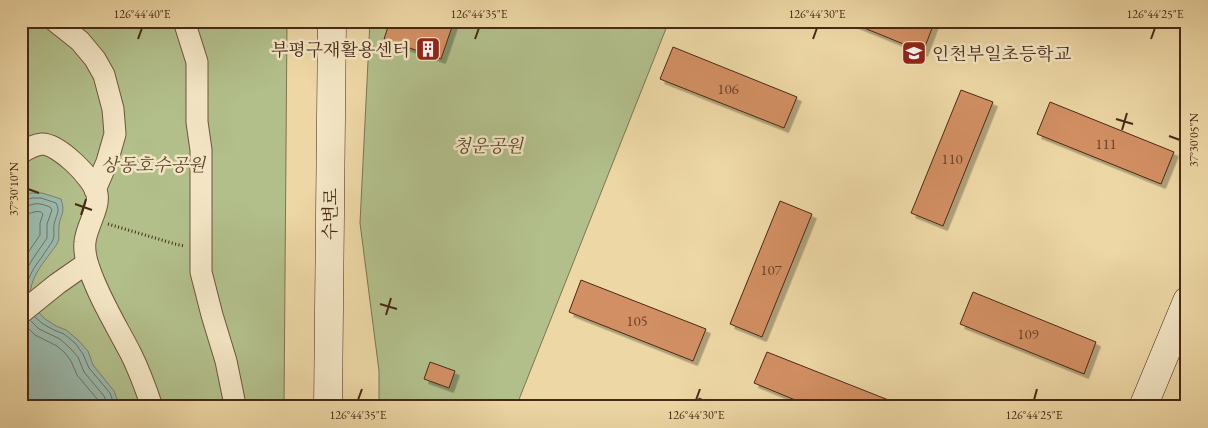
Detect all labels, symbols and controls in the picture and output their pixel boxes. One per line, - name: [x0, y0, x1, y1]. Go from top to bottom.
- text: 126°44'40"E: [114, 6, 171, 22]
- text: 126°44'35"E: [451, 6, 508, 22]
- text: 126°44'30"E: [789, 6, 846, 22]
- text: 126°44'25"E: [1127, 6, 1184, 22]
- building icon: 부평구재활용센터: [415, 36, 441, 62]
- place label: 부평구재활용센터: [271, 38, 410, 61]
- school or university icon: 인천부일초등학교: [901, 40, 927, 66]
- place label: 인천부일초등학교: [932, 42, 1072, 65]
- house number: 106: [717, 79, 739, 98]
- text: 37°30'05"N: [1186, 113, 1202, 167]
- park label: 청운공원: [453, 134, 524, 157]
- house number: 111: [1095, 134, 1117, 153]
- house number: 110: [941, 149, 963, 168]
- park label: 상동호수공원: [101, 153, 207, 176]
- text: 37°30'10"N: [6, 162, 22, 216]
- street label: 수변로: [318, 188, 342, 240]
- house number: 107: [760, 260, 783, 279]
- house number: 105: [626, 311, 648, 330]
- house number: 109: [1017, 324, 1039, 343]
- text: 126°44'35"E: [330, 407, 387, 423]
- text: 126°44'30"E: [668, 407, 725, 423]
- text: 126°44'25"E: [1006, 407, 1063, 423]

